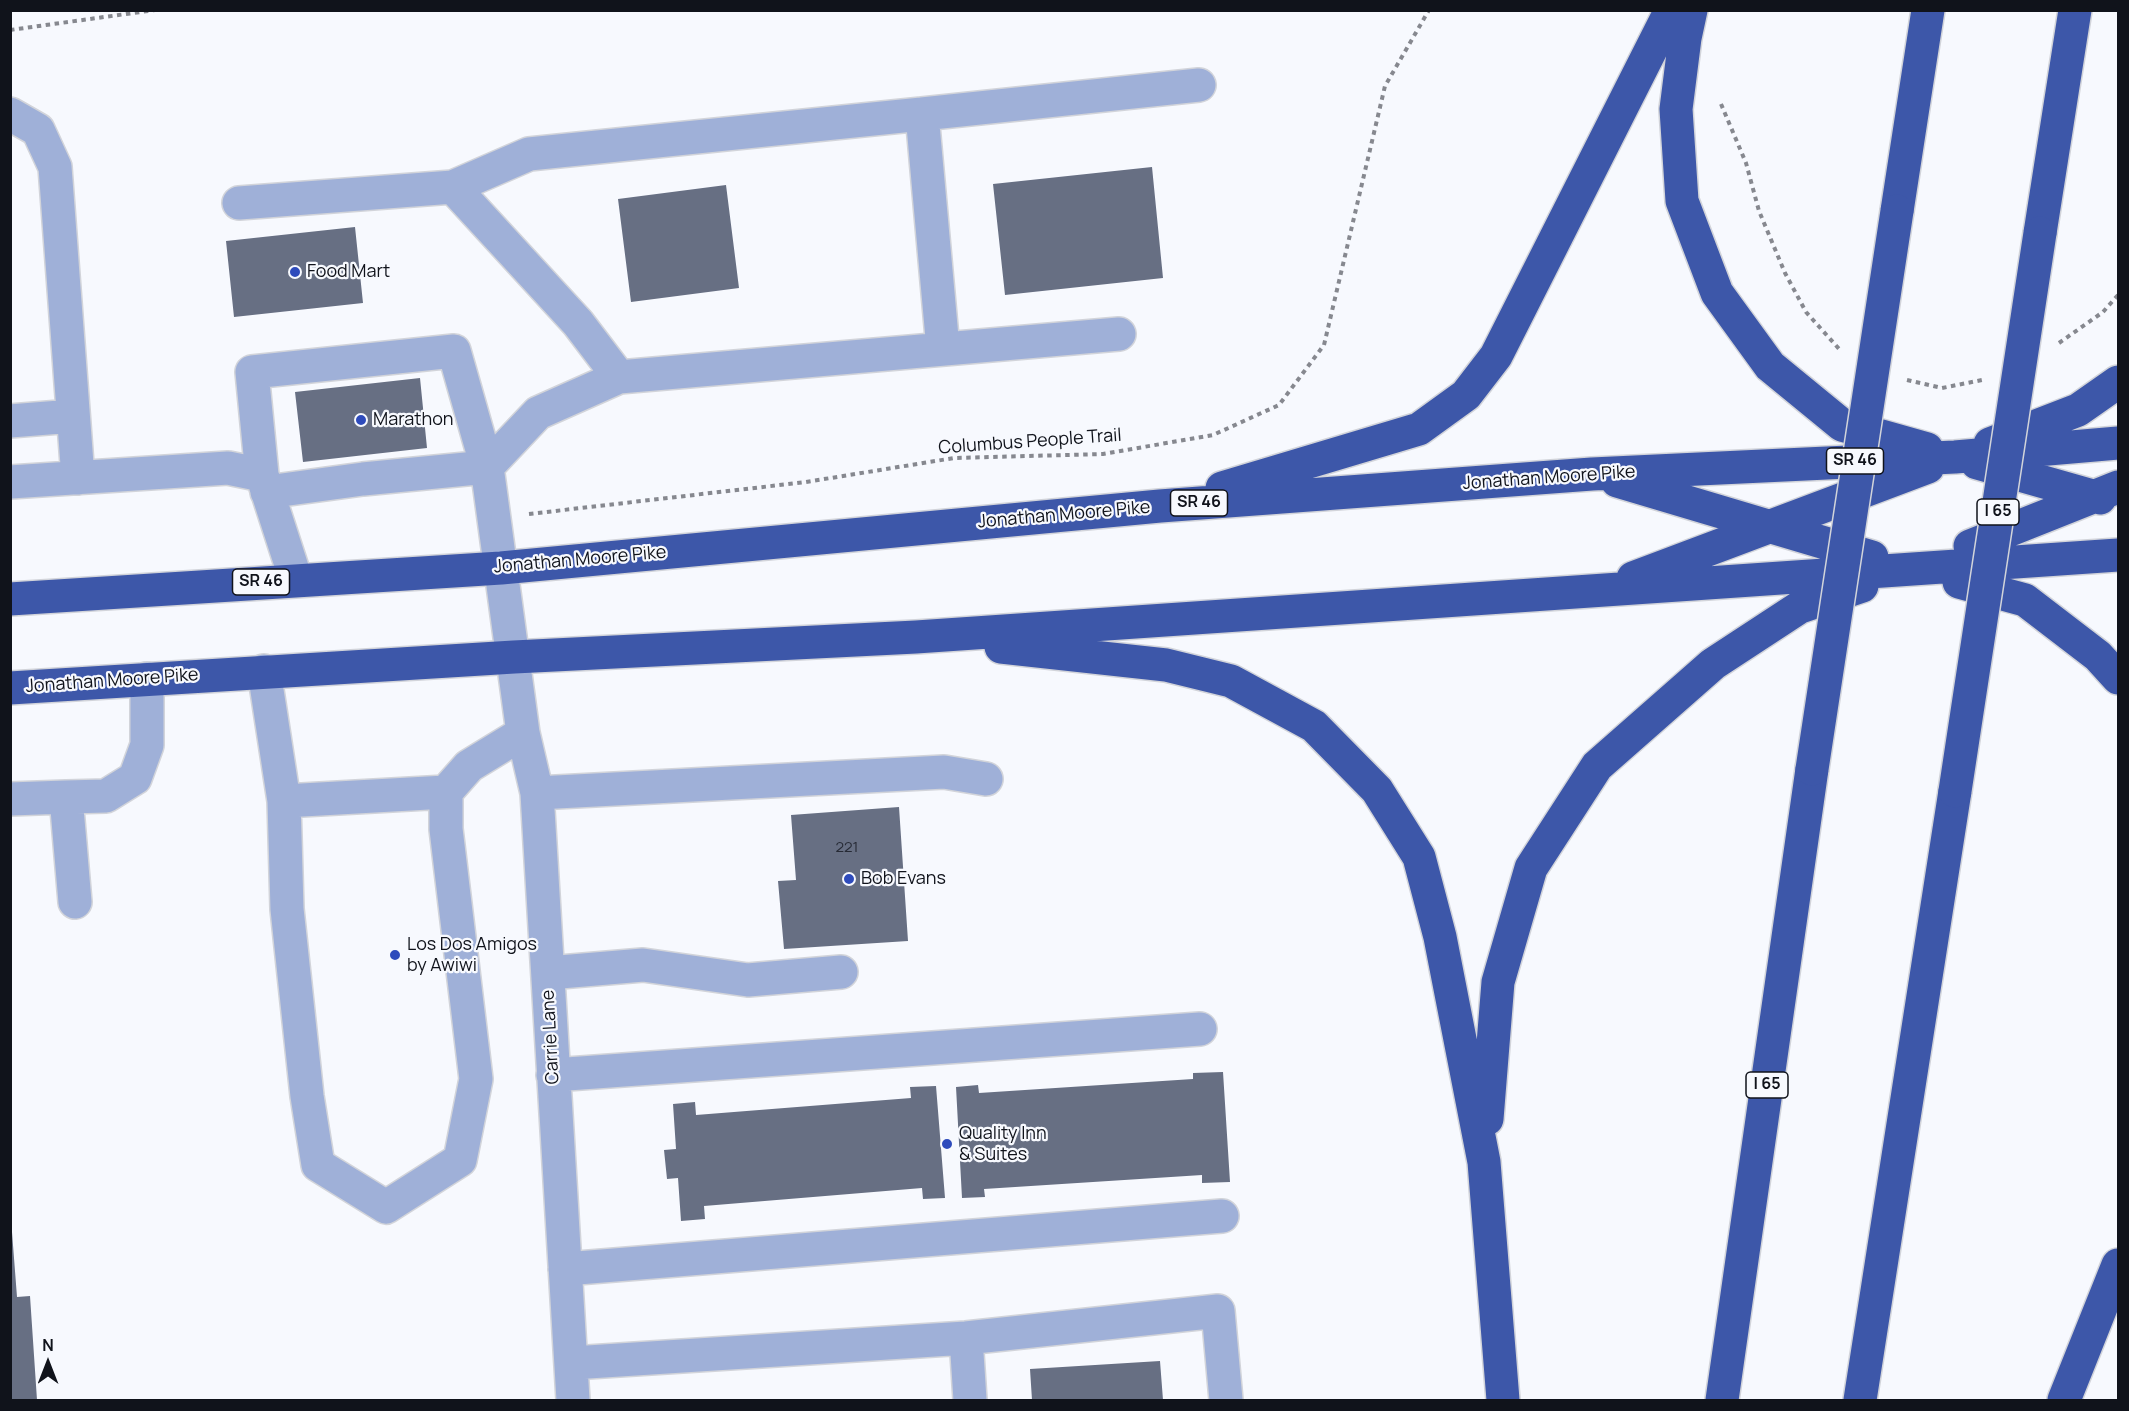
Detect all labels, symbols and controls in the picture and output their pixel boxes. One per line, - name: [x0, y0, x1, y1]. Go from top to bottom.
- place label: Food Mart: [307, 261, 390, 283]
- marker: Food Mart: [288, 265, 302, 279]
- place label: Marathon: [373, 409, 453, 431]
- marker: Marathon: [354, 413, 368, 427]
- street label: Columbus People Trail: [938, 425, 1122, 459]
- road number: SR 46: [1826, 448, 1884, 474]
- street label: Jonathan Moore Pike: [1462, 461, 1636, 495]
- road number: SR 46: [1170, 490, 1228, 516]
- street label: Jonathan Moore Pike: [977, 497, 1151, 533]
- road number: I 65: [1977, 499, 2019, 525]
- street label: Jonathan Moore Pike: [493, 542, 667, 578]
- road number: SR 46: [232, 569, 290, 595]
- street label: Jonathan Moore Pike: [25, 664, 199, 698]
- house number: 221: [836, 839, 858, 857]
- place label: Bob Evans: [861, 868, 946, 890]
- marker: Bob Evans: [842, 872, 856, 886]
- place label: Los Dos Amigos by Awiwi: [407, 934, 537, 976]
- marker: Los Dos Amigos by Awiwi: [388, 948, 402, 962]
- street label: Carrie Lane: [538, 989, 564, 1085]
- road number: I 65: [1746, 1072, 1788, 1098]
- place label: Quality Inn & Suites: [959, 1123, 1047, 1166]
- marker: Quality Inn & Suites: [940, 1137, 954, 1151]
- north arrow: [18, 1333, 78, 1393]
- text: N: [42, 1334, 54, 1356]

